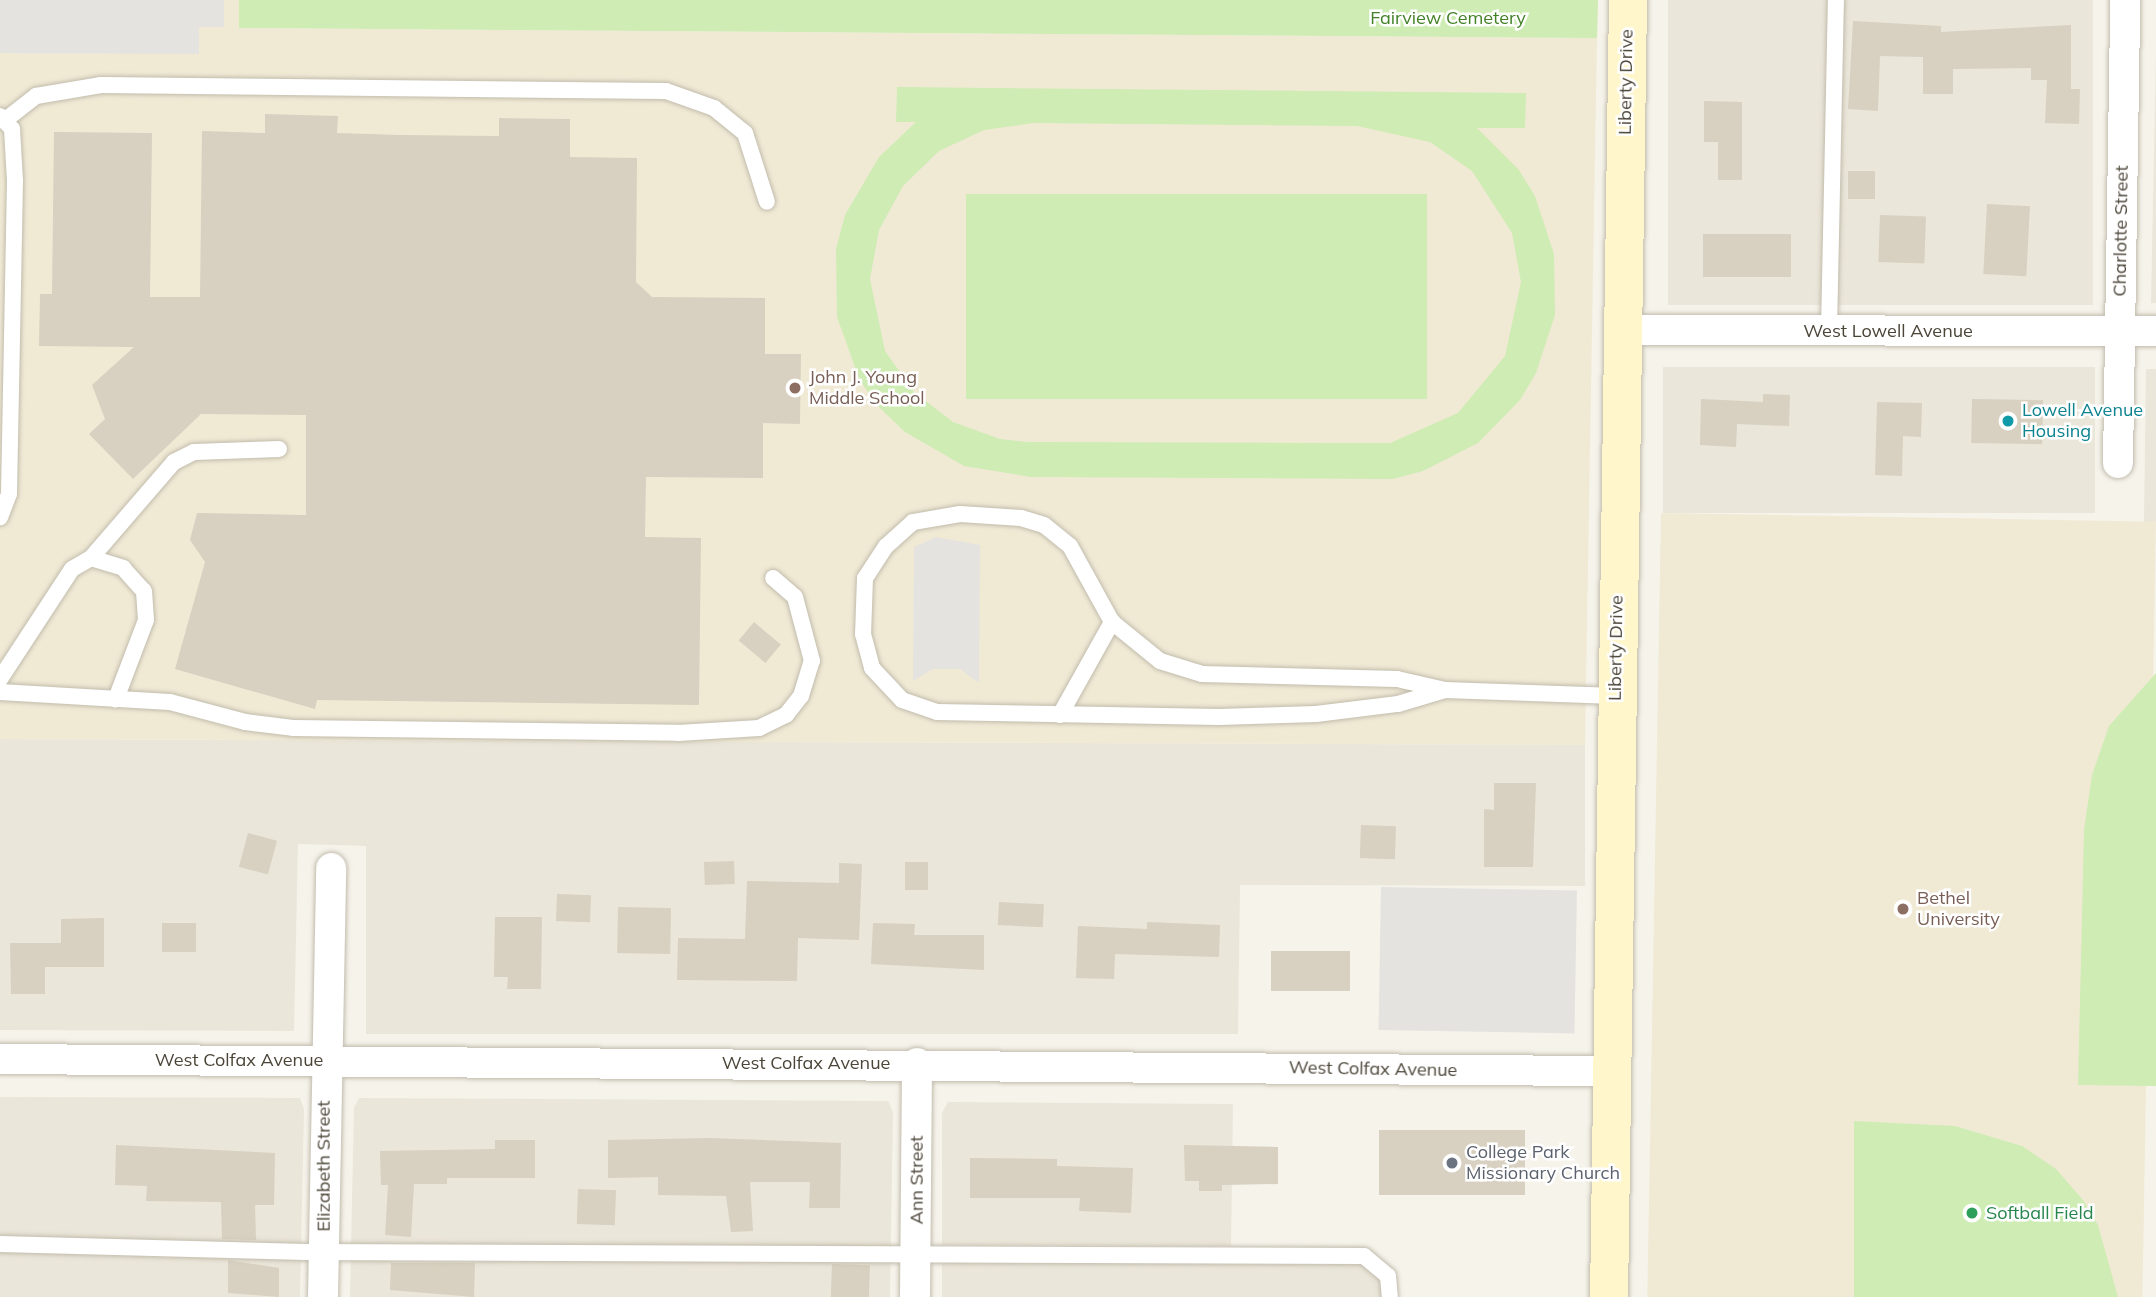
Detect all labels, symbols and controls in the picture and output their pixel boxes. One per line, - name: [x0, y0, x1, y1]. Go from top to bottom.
- park label: Fairview Cemetery: [1370, 7, 1526, 29]
- street label: Liberty Drive: [1614, 29, 1638, 135]
- street label: Charlotte Street: [2109, 165, 2133, 297]
- street label: West Lowell Avenue: [1803, 320, 1973, 342]
- place label: John J. Young Middle School: [809, 367, 925, 410]
- marker: John J. Young Middle School: [787, 380, 803, 396]
- place label: Lowell Avenue Housing: [2022, 400, 2143, 442]
- marker: Lowell Avenue Housing: [2000, 413, 2016, 429]
- street label: Liberty Drive: [1604, 595, 1628, 701]
- place label: Bethel University: [1917, 888, 2000, 930]
- marker: Bethel University: [1895, 901, 1911, 917]
- street label: West Colfax Avenue: [155, 1049, 323, 1071]
- street label: West Colfax Avenue: [722, 1052, 890, 1074]
- street label: West Colfax Avenue: [1288, 1057, 1458, 1081]
- street label: Elizabeth Street: [313, 1100, 335, 1232]
- street label: Ann Street: [906, 1136, 928, 1224]
- place label: College Park Missionary Church: [1466, 1142, 1620, 1184]
- marker: College Park Missionary Church: [1444, 1155, 1460, 1171]
- place label: Softball Field: [1986, 1202, 2094, 1224]
- marker: Softball Field: [1964, 1205, 1980, 1221]

